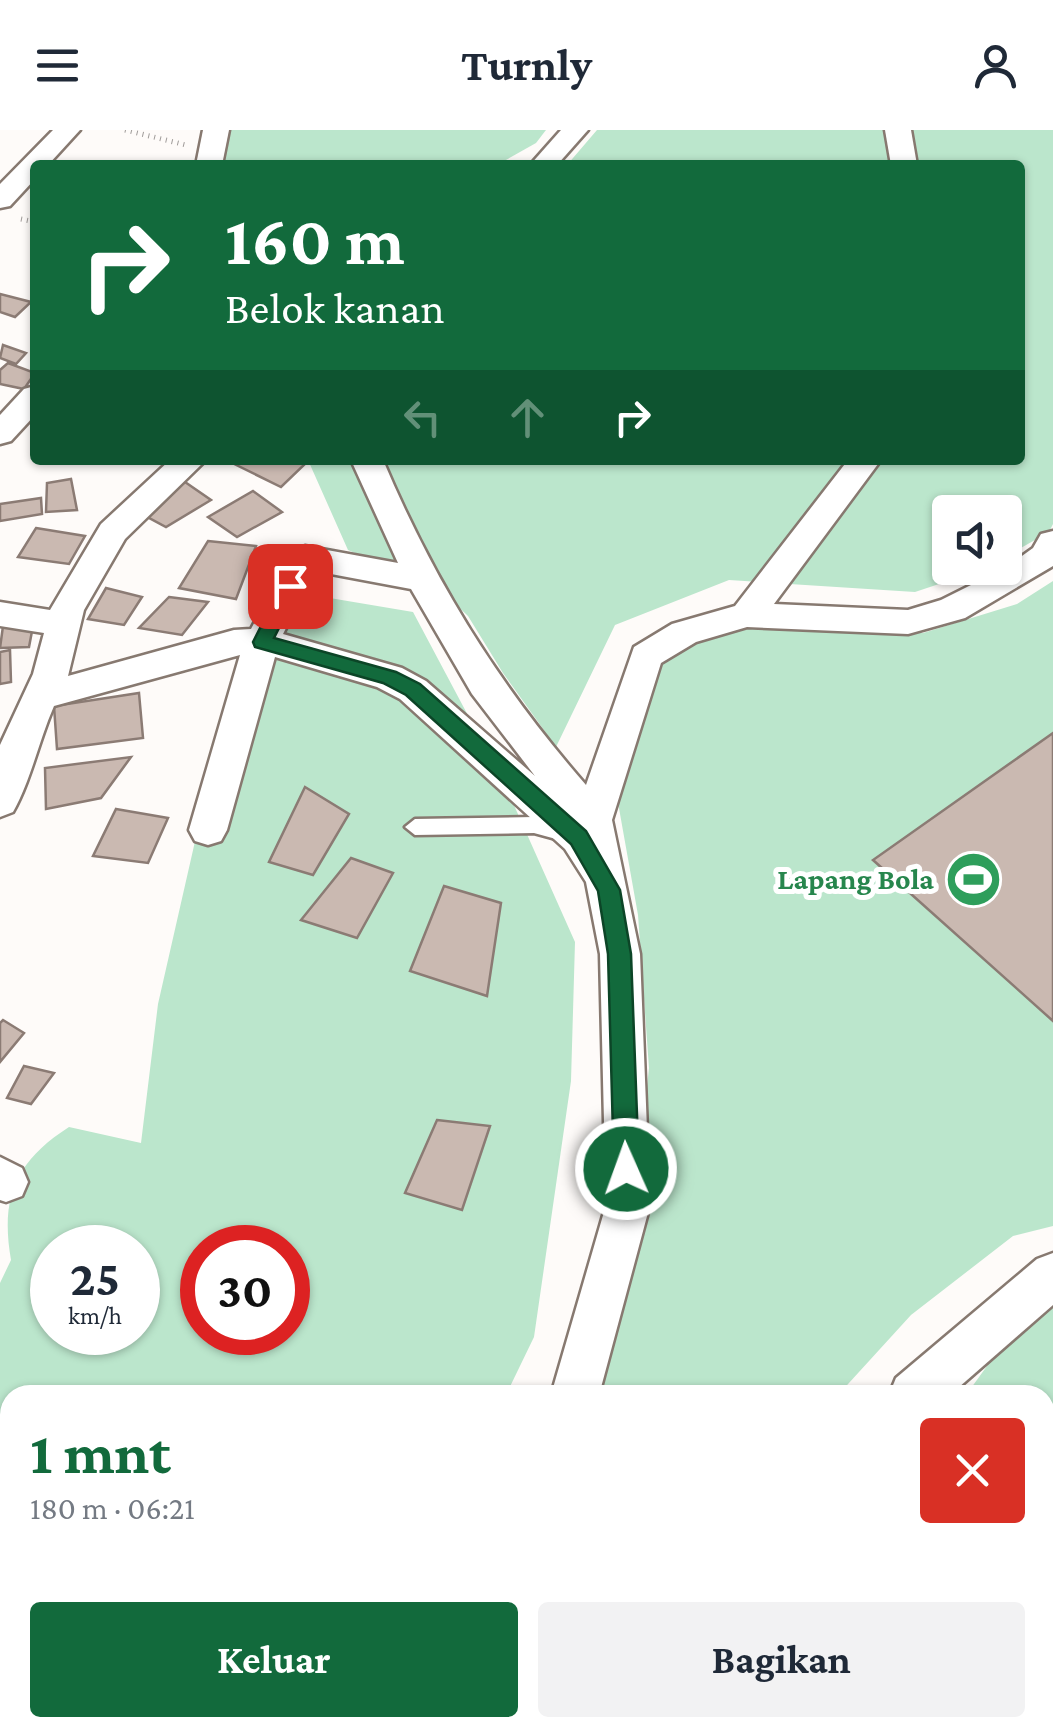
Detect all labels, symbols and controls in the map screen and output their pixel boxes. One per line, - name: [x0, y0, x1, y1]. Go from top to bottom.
- icon: menu: [30, 38, 85, 93]
- icon: person: [968, 38, 1023, 93]
- text: Turnly: [461, 40, 592, 90]
- icon: right: [60, 200, 190, 330]
- text: 160 m: [225, 201, 405, 279]
- text: Belok kanan: [225, 283, 445, 333]
- icon: left: [395, 390, 450, 445]
- icon: ahead: [500, 390, 555, 445]
- icon: right: [605, 390, 660, 445]
- map controls: [932, 495, 1022, 585]
- button: sound: [932, 495, 1022, 585]
- pin: [248, 544, 333, 629]
- icon: arrive: [263, 559, 318, 614]
- sports icon: Lapang Bola: [943, 849, 1003, 909]
- place label: Lapang Bola: [777, 862, 934, 895]
- position arrow: [574, 1117, 678, 1221]
- speed limit sign: 30: [180, 1225, 310, 1355]
- text: 25: [70, 1250, 120, 1306]
- text: km/h: [68, 1302, 122, 1329]
- button: close: [920, 1418, 1025, 1523]
- text: 1 mnt: [30, 1419, 171, 1486]
- text: 180 m · 06:21: [30, 1490, 195, 1526]
- button: Keluar: [30, 1602, 518, 1717]
- button: Bagikan: [538, 1602, 1025, 1717]

